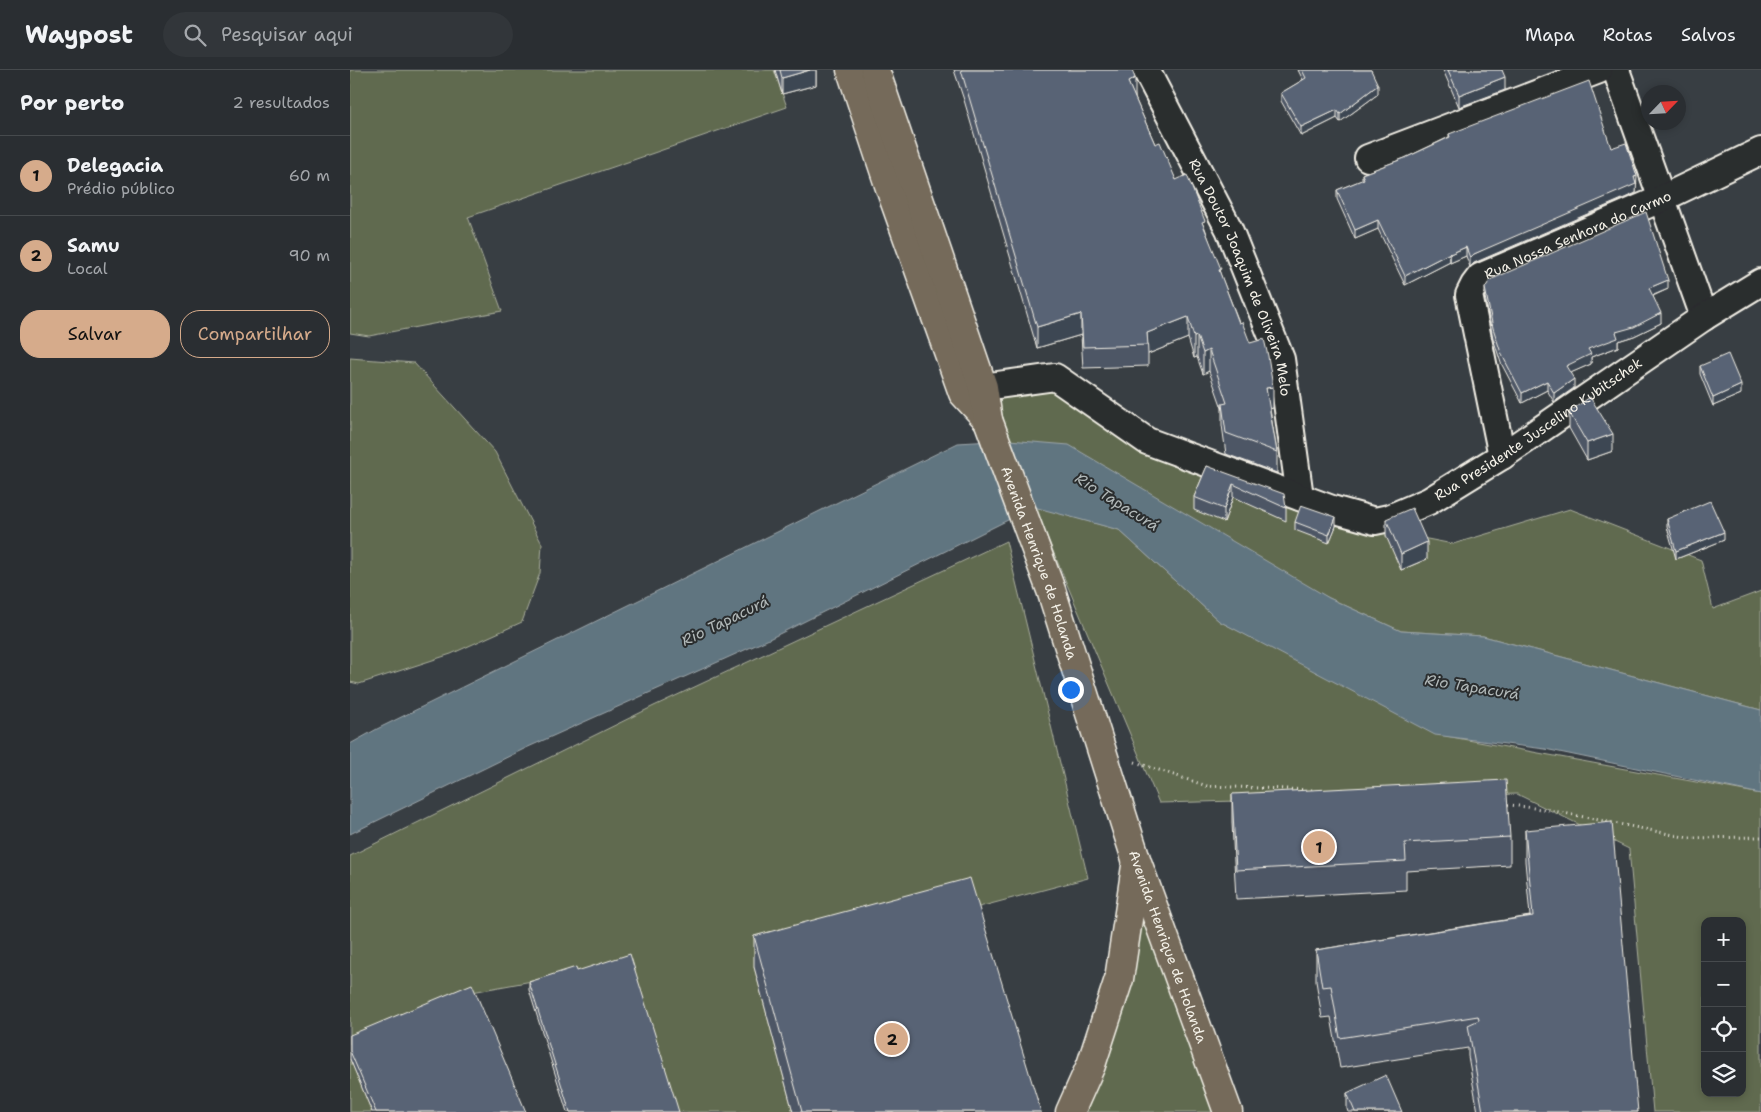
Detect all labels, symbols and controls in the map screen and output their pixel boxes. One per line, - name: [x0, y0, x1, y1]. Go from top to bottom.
- search box: [163, 12, 513, 57]
- text: Waypost: [25, 19, 133, 51]
- icon: search: [181, 21, 209, 49]
- text: Pesquisar aqui: [221, 22, 353, 47]
- text: Mapa: [1525, 23, 1575, 47]
- text: Rotas: [1603, 23, 1653, 47]
- text: Salvos: [1681, 23, 1736, 47]
- north arrow: [1641, 85, 1686, 130]
- text: Por perto: [20, 89, 124, 117]
- text: 2 resultados: [232, 92, 330, 113]
- text: Delegacia: [67, 153, 163, 178]
- street label: Rua Doutor Joaquim de Oliveira Melo: [1185, 156, 1295, 397]
- text: 1: [32, 165, 40, 186]
- text: 60 m: [289, 165, 330, 186]
- text: Prédio público: [67, 178, 175, 199]
- street label: Rua Nossa Senhora do Carmo: [1481, 186, 1674, 283]
- text: Samu: [67, 233, 120, 258]
- text: 2: [30, 245, 42, 266]
- text: 90 m: [289, 245, 330, 266]
- text: Local: [67, 258, 108, 279]
- button: Salvar: [20, 310, 170, 358]
- button: Compartilhar: [180, 310, 330, 358]
- street label: Rua Presidente Juscelino Kubitschek: [1431, 353, 1645, 505]
- street label: Avenida Henrique de Holanda: [997, 464, 1081, 662]
- water label: Rio Tapacurá: [1071, 468, 1163, 536]
- water label: Rio Tapacurá: [678, 591, 772, 651]
- water label: Rio Tapacurá: [1424, 670, 1520, 704]
- your location: [1058, 677, 1084, 703]
- pin: 1: [1303, 828, 1335, 866]
- street label: Avenida Henrique de Holanda: [1125, 848, 1211, 1046]
- map controls: [1701, 917, 1746, 1097]
- button: +: [1701, 917, 1746, 962]
- button: −: [1701, 962, 1746, 1007]
- button: locate: [1701, 1007, 1746, 1052]
- pin: 2: [876, 1020, 908, 1058]
- button: layers: [1701, 1052, 1746, 1097]

